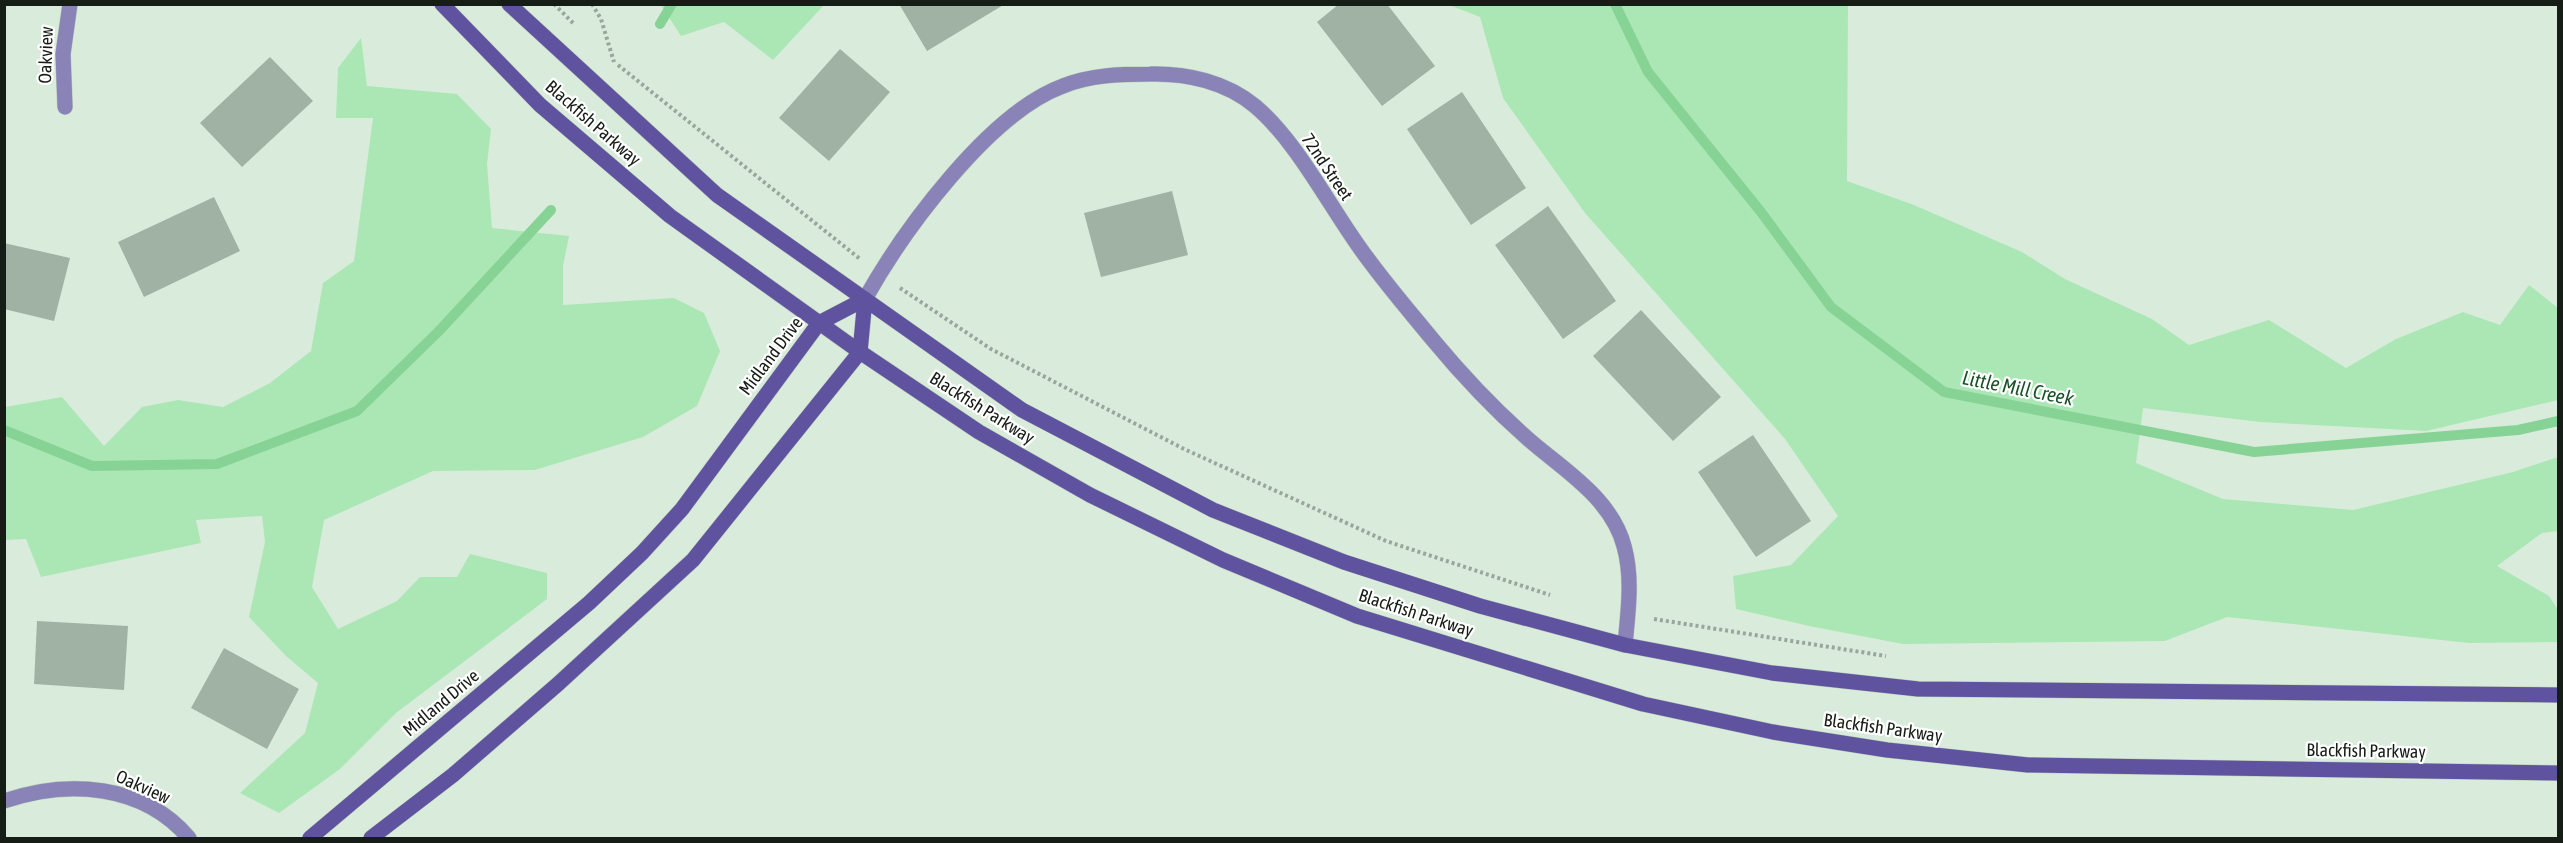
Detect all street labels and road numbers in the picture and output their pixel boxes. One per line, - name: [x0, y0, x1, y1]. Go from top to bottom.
- street label: Oakview: [34, 26, 57, 84]
- street label: Blackfish Parkway: [541, 76, 645, 170]
- street label: 72nd Street: [1297, 129, 1357, 204]
- street label: Midland Drive: [734, 312, 807, 399]
- street label: Blackfish Parkway: [926, 367, 1038, 448]
- street label: Blackfish Parkway: [1356, 584, 1476, 641]
- street label: Midland Drive: [398, 665, 483, 740]
- street label: Blackfish Parkway: [1823, 709, 1944, 746]
- street label: Blackfish Parkway: [2306, 739, 2426, 762]
- street label: Oakview: [113, 765, 174, 808]

